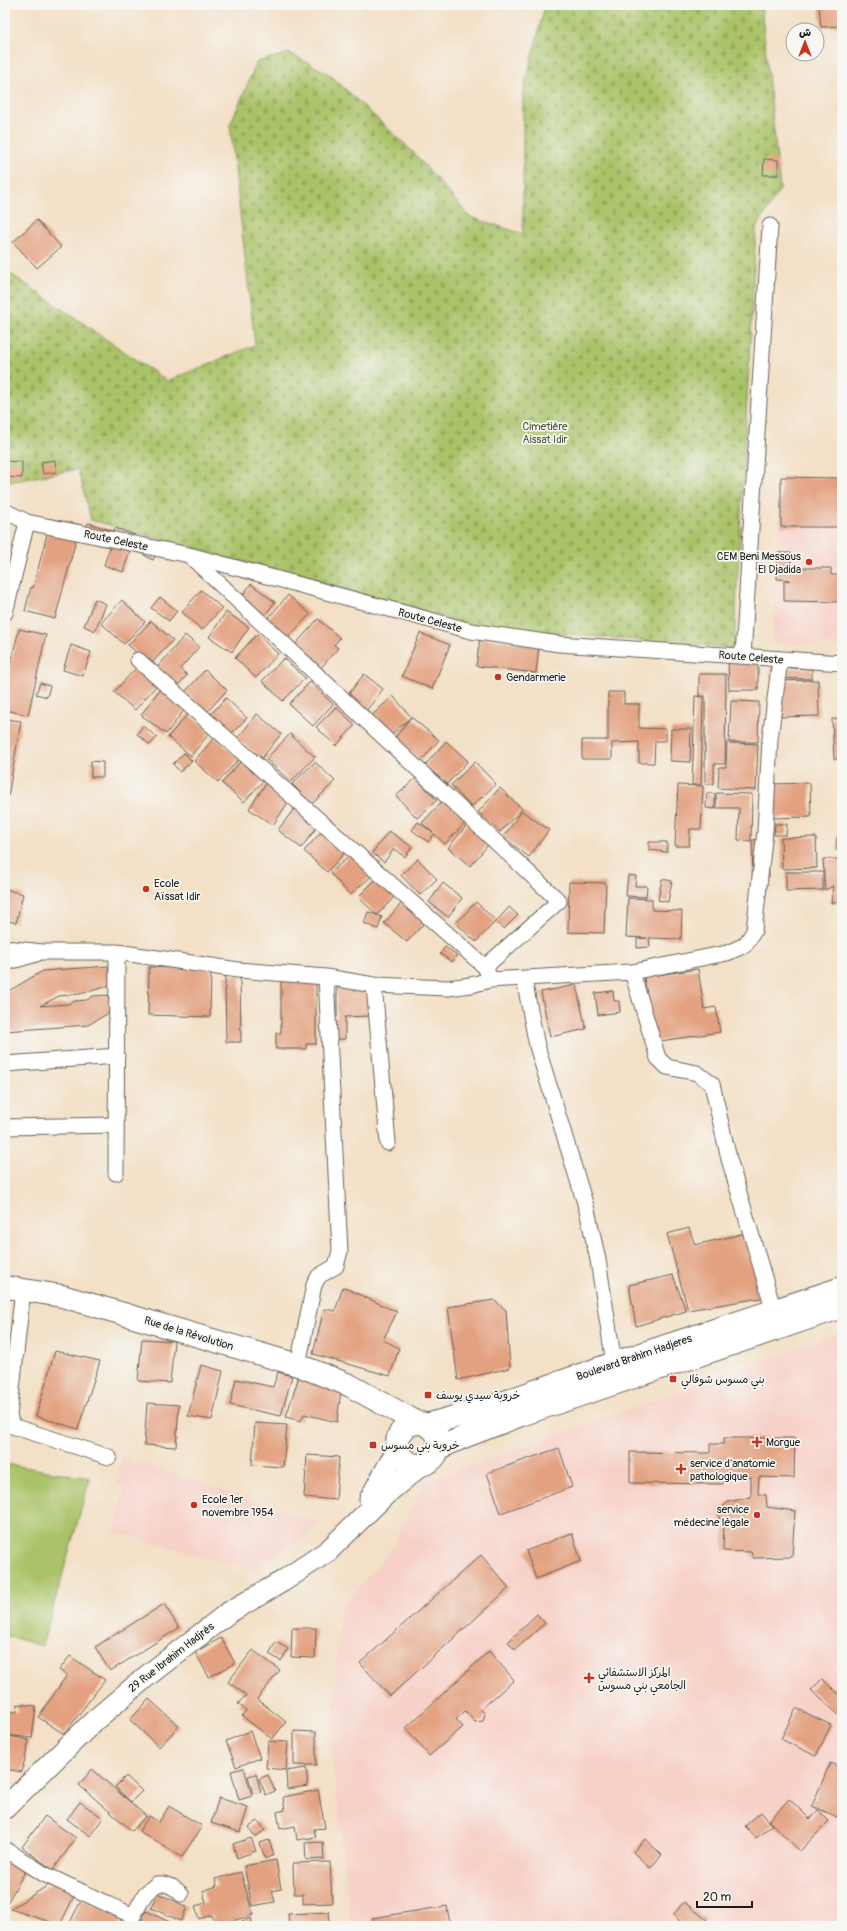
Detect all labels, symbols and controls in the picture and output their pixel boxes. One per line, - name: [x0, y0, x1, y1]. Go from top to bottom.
- north arrow: [785, 22, 825, 62]
- text: ش: [799, 26, 811, 39]
- park label: Cimetière Aissat Idir: [522, 420, 568, 446]
- street label: Route Celeste: [83, 527, 150, 554]
- place label: CEM Beni Messous El Djadida: [717, 550, 801, 576]
- marker: CEM Beni Messous El Djadida: [804, 557, 814, 567]
- street label: Route Celeste: [397, 606, 464, 635]
- street label: Route Celeste: [718, 648, 785, 667]
- place label: Gendarmerie: [506, 671, 566, 684]
- marker: Gendarmerie: [493, 672, 503, 682]
- place label: Ecole Aïssat Idir: [154, 877, 201, 903]
- marker: Ecole Aïssat Idir: [141, 884, 151, 894]
- street label: Rue de la Révolution: [143, 1314, 235, 1353]
- street label: Boulevard Brahim Hadjeres: [575, 1332, 694, 1383]
- place label: بني مسوس شوفالي: [681, 1373, 765, 1390]
- marker: بني مسوس شوفالي: [668, 1374, 678, 1384]
- place label: خروبة سيدي يوسف: [436, 1389, 520, 1404]
- marker: خروبة سيدي يوسف: [423, 1390, 433, 1400]
- marker: Morgue: [751, 1436, 763, 1448]
- place label: Morgue: [766, 1436, 801, 1449]
- place label: خروبة بني مسوس: [381, 1439, 460, 1456]
- marker: خروبة بني مسوس: [368, 1440, 378, 1450]
- place label: service d'anatomie pathologique: [690, 1457, 776, 1483]
- marker: service d'anatomie pathologique: [675, 1463, 687, 1475]
- place label: Ecole 1er novembre 1954: [202, 1493, 274, 1519]
- marker: Ecole 1er novembre 1954: [189, 1500, 199, 1510]
- place label: service médecine légale: [674, 1503, 750, 1529]
- marker: service médecine légale: [752, 1510, 762, 1520]
- street label: 29 Rue Ibrahim Hadjrès: [126, 1620, 217, 1695]
- place label: المركز الاستشفائي الجامعي بني مسوس: [598, 1666, 686, 1696]
- marker: المركز الاستشفائي الجامعي بني مسوس: [583, 1672, 595, 1684]
- scale bar: [697, 1883, 752, 1909]
- text: 20 m: [703, 1890, 732, 1905]

